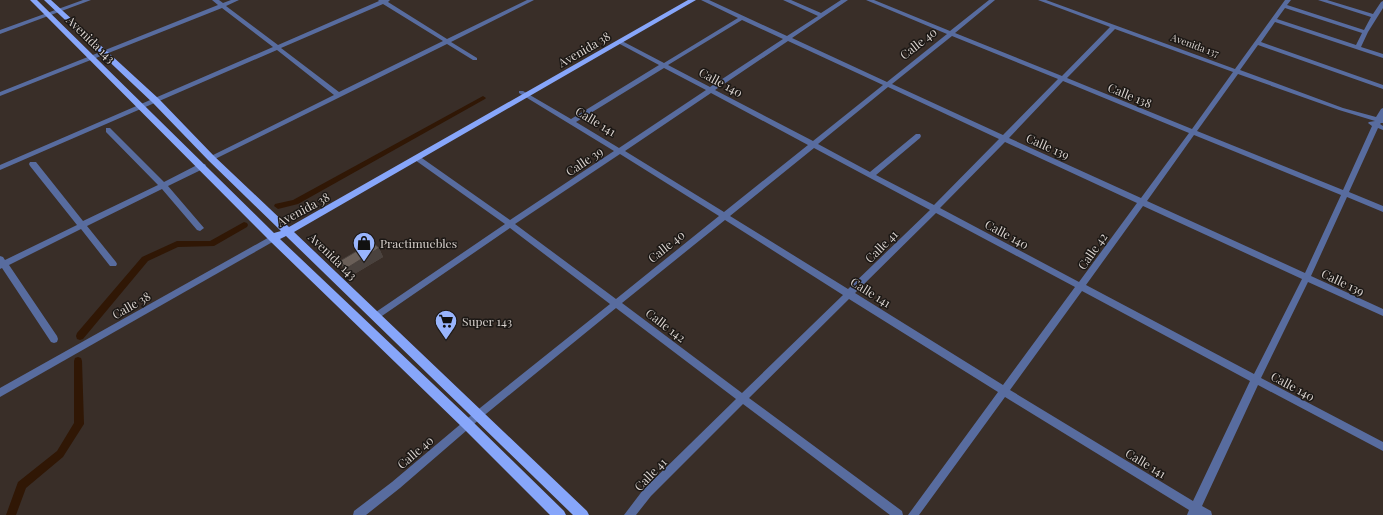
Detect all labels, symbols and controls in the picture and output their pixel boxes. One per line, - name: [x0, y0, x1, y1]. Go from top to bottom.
- street label: Avenida 143: [63, 11, 119, 66]
- street label: Calle 40: [896, 23, 940, 63]
- street label: Avenida 38: [554, 28, 613, 71]
- street label: Avenida 137: [1168, 29, 1221, 60]
- street label: Calle 140: [696, 64, 746, 100]
- street label: Calle 138: [1106, 79, 1154, 111]
- street label: Calle 141: [573, 103, 620, 140]
- street label: Calle 139: [1024, 129, 1072, 163]
- street label: Calle 39: [562, 143, 606, 179]
- street label: Avenida 38: [273, 188, 332, 230]
- street label: Calle 140: [982, 216, 1032, 252]
- street label: Calle 40: [644, 226, 688, 266]
- street label: Calle 41: [861, 226, 901, 266]
- street label: Avenida 143: [305, 228, 361, 283]
- street label: Calle 42: [1074, 229, 1111, 273]
- shop icon: Practimuebles: [351, 230, 377, 263]
- place label: Practimuebles: [380, 235, 457, 251]
- street label: Calle 139: [1319, 265, 1367, 299]
- street label: Calle 141: [848, 273, 895, 311]
- street label: Calle 38: [109, 288, 153, 322]
- street label: Calle 142: [643, 305, 689, 345]
- supermarket icon: Super 143: [433, 308, 459, 341]
- place label: Super 143: [462, 313, 512, 329]
- street label: Calle 140: [1268, 368, 1318, 404]
- street label: Calle 40: [394, 432, 436, 472]
- street label: Calle 141: [1123, 445, 1170, 482]
- street label: Calle 41: [630, 454, 670, 494]

